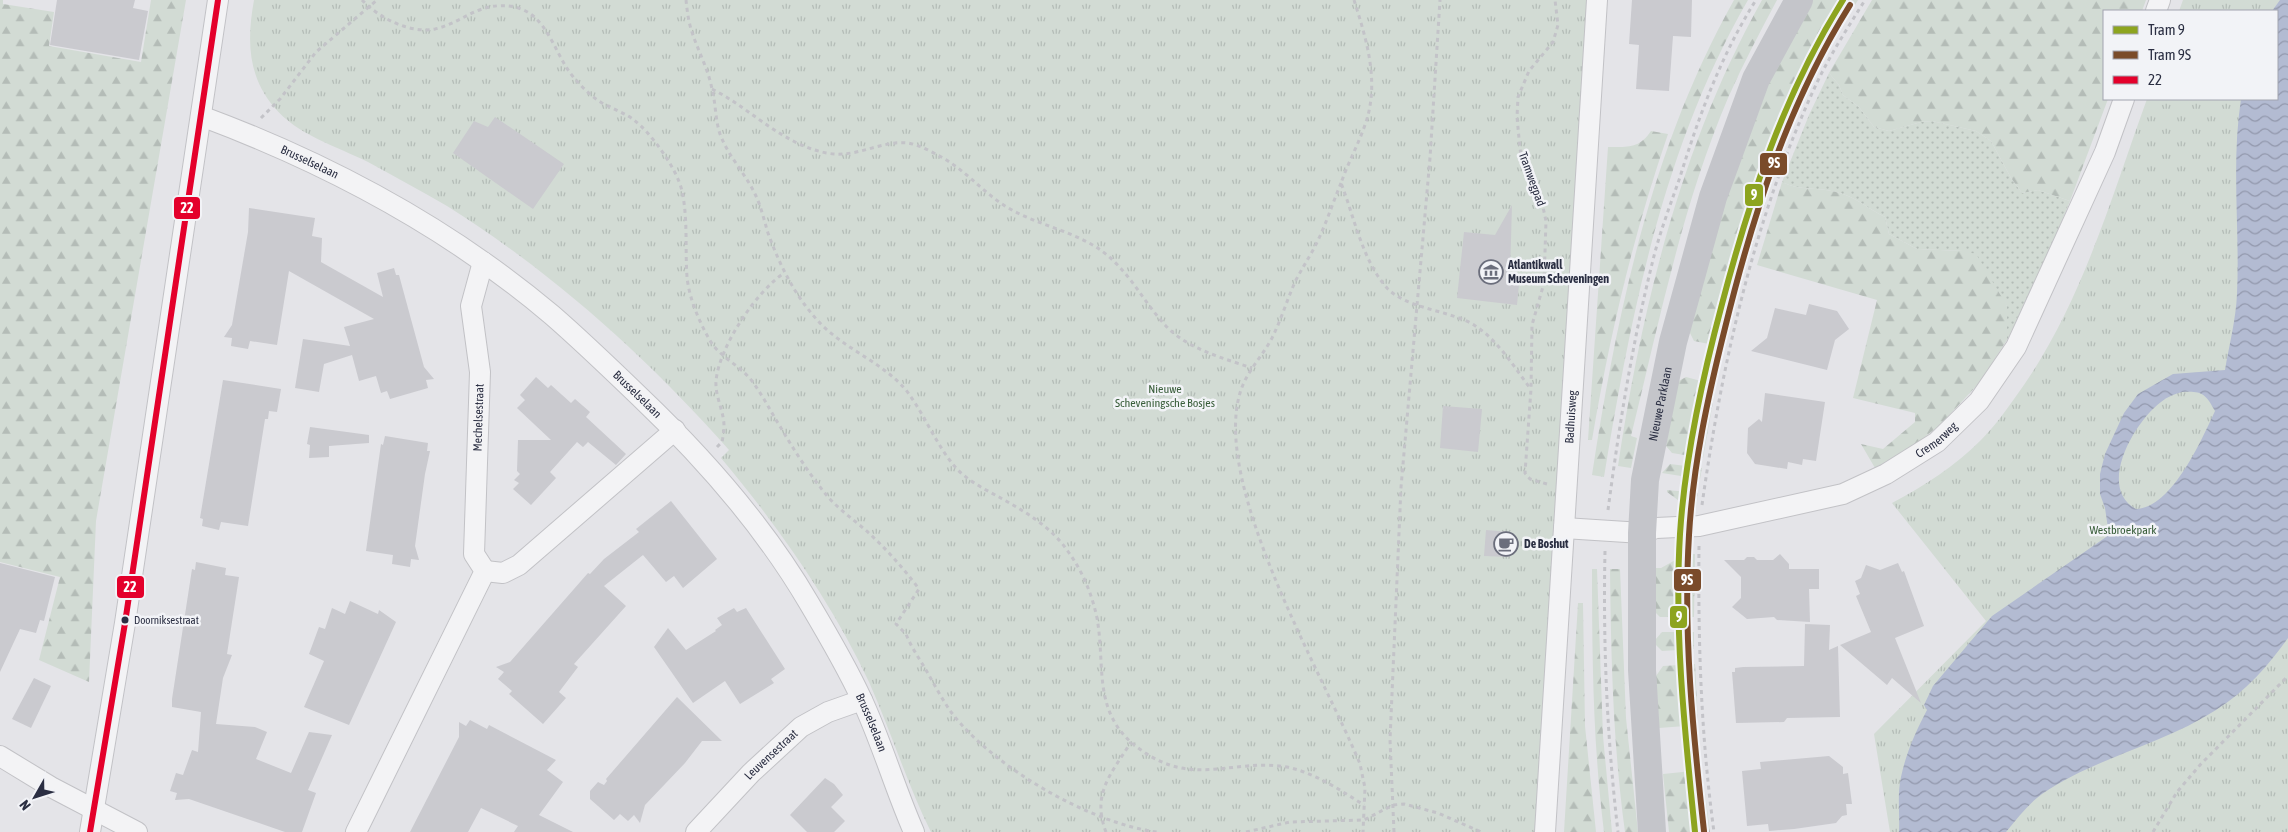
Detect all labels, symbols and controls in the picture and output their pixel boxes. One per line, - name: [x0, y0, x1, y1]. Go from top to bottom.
- legend: [2103, 10, 2278, 100]
- text: Tram 9: [2148, 21, 2185, 38]
- text: Tram 9S: [2148, 46, 2191, 63]
- text: 22: [2148, 71, 2162, 88]
- street label: Brusselselaan: [279, 142, 341, 182]
- street label: Tramwegpad: [1516, 150, 1548, 208]
- line badge: 9S: [1759, 152, 1788, 176]
- text: 9S: [1768, 155, 1780, 171]
- line badge: 9: [1744, 183, 1764, 207]
- text: 9: [1751, 187, 1758, 203]
- line badge: 22: [173, 196, 201, 220]
- text: 22: [180, 200, 194, 216]
- place label: Atlantikwall Museum Scheveningen: [1507, 258, 1609, 286]
- museum icon: Atlantikwall Museum Scheveningen: [1478, 259, 1504, 285]
- street label: Nieuwe Parklaan: [1646, 366, 1675, 442]
- street label: Brusselselaan: [610, 368, 664, 421]
- park label: Nieuwe Scheveningsche Bosjes: [1115, 382, 1215, 410]
- street label: Mechelsestraat: [470, 383, 487, 452]
- street label: Badhuisweg: [1562, 389, 1580, 444]
- street label: Cremerweg: [1913, 419, 1961, 461]
- park label: Westbroekpark: [2089, 523, 2157, 537]
- cafe icon: De Boshut: [1493, 531, 1519, 557]
- place label: De Boshut: [1524, 537, 1569, 551]
- line badge: 9S: [1673, 568, 1702, 592]
- text: 9S: [1681, 572, 1693, 588]
- line badge: 22: [116, 575, 145, 599]
- text: 22: [123, 579, 137, 595]
- line badge: 9: [1669, 605, 1688, 629]
- text: 9: [1676, 609, 1683, 625]
- place label: Doorniksestraat: [134, 614, 199, 626]
- marker: Doorniksestraat: [120, 615, 130, 625]
- street label: Brusselselaan: [853, 691, 890, 754]
- street label: Leuvensestraat: [742, 726, 801, 782]
- north arrow: [10, 772, 60, 822]
- text: N: [16, 797, 34, 813]

